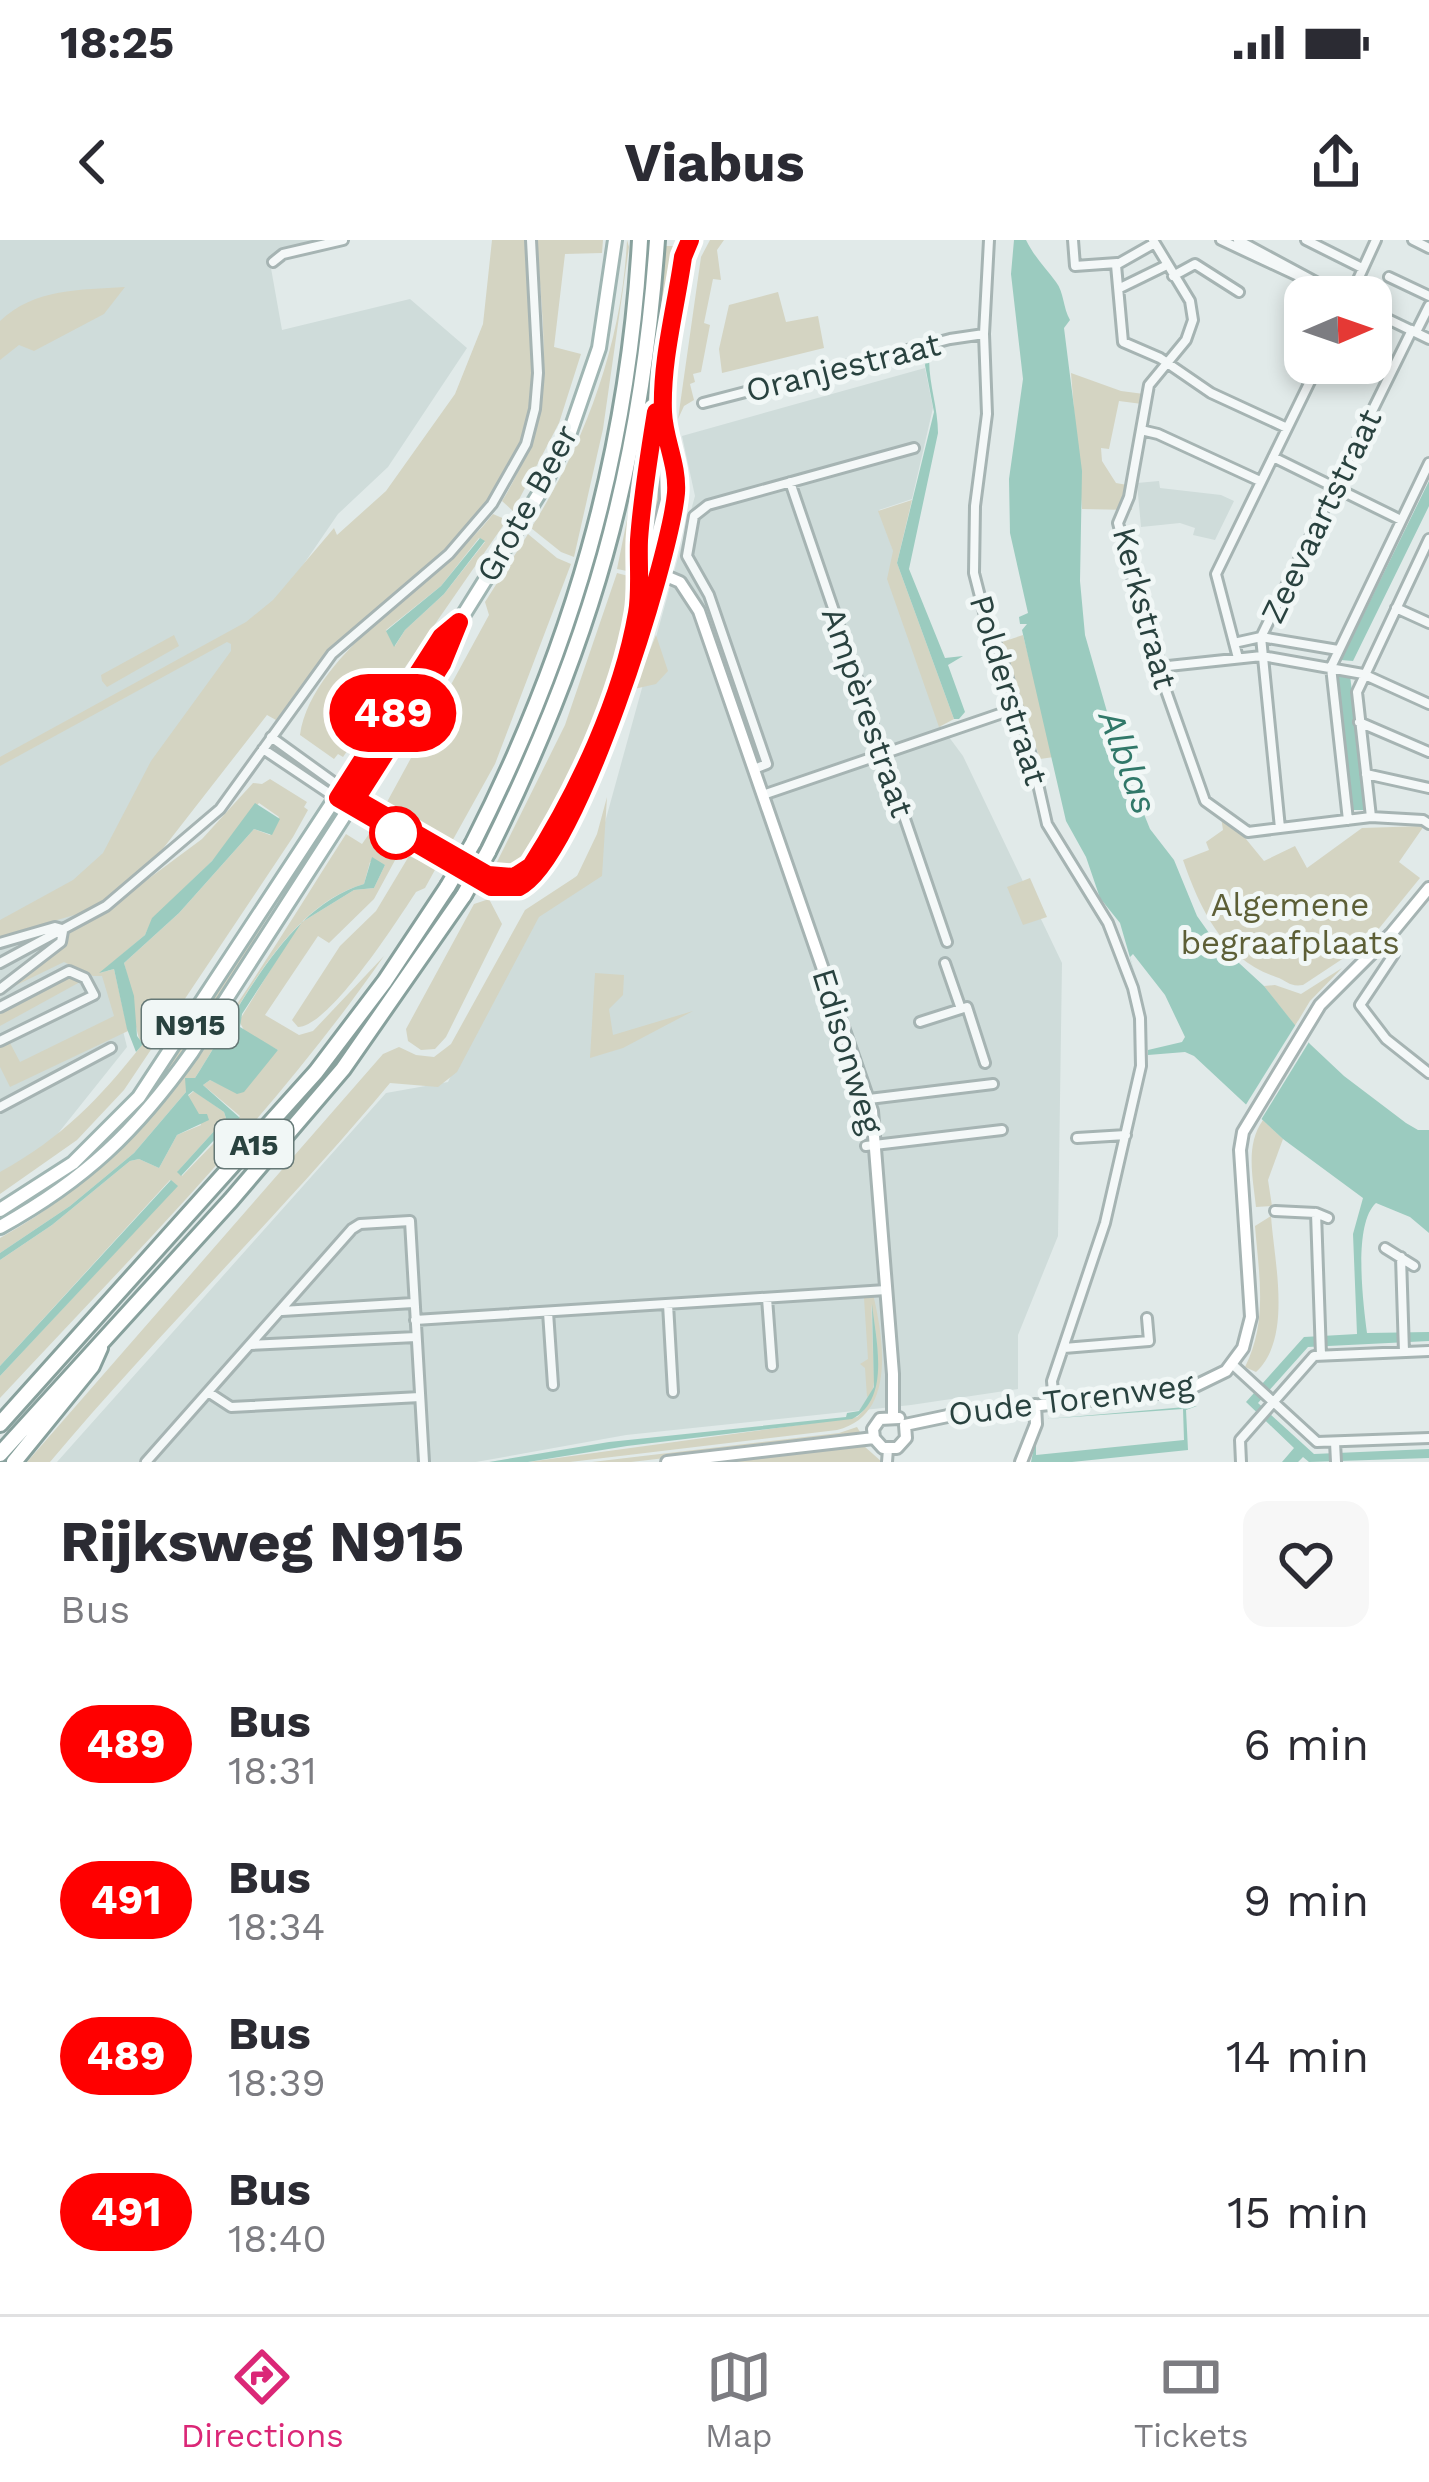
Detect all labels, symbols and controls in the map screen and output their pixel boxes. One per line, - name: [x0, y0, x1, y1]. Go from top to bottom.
- text: 18:25: [60, 16, 174, 69]
- icon: back: [60, 129, 126, 195]
- icon: share: [1303, 129, 1369, 195]
- text: Viabus: [625, 131, 804, 194]
- north arrow: [1284, 276, 1392, 384]
- map controls: [1284, 276, 1392, 384]
- street label: Oranjestraat: [742, 324, 945, 410]
- street label: Zeevaartstraat: [1252, 403, 1390, 629]
- street label: Grote Beer: [468, 418, 586, 588]
- street label: Kerkstraat: [1105, 523, 1185, 693]
- street label: Polderstraat: [962, 590, 1056, 790]
- street label: Ampèrestraat: [814, 602, 922, 822]
- line badge: 489: [324, 674, 462, 752]
- text: 489: [353, 688, 433, 737]
- water label: Alblas: [1089, 702, 1166, 820]
- unlabelled marker: [371, 808, 421, 858]
- park label: Algemene begraafplaats: [1180, 885, 1400, 962]
- street label: Edisonweg: [804, 964, 892, 1139]
- road number: N915: [142, 1000, 238, 1048]
- road number: A15: [215, 1120, 293, 1168]
- street label: Oude Torenweg: [946, 1365, 1196, 1433]
- button: heart: [1243, 1501, 1369, 1627]
- text: Rijksweg N915: [60, 1508, 464, 1575]
- text: Bus: [60, 1587, 130, 1632]
- text: Bus: [228, 1695, 311, 1748]
- text: 6 min: [1244, 1718, 1369, 1771]
- text: 489: [86, 1719, 166, 1768]
- text: 18:31: [228, 1748, 317, 1793]
- text: Bus: [228, 1851, 311, 1904]
- text: 9 min: [1243, 1874, 1369, 1927]
- text: 491: [90, 1875, 162, 1924]
- text: 18:34: [228, 1904, 325, 1949]
- text: Bus: [228, 2007, 311, 2060]
- text: 14 min: [1226, 2030, 1369, 2083]
- text: 489: [86, 2031, 166, 2080]
- text: 18:39: [228, 2060, 326, 2105]
- text: Bus: [228, 2163, 311, 2216]
- text: 15 min: [1227, 2186, 1369, 2239]
- text: 491: [90, 2187, 162, 2236]
- text: 18:40: [228, 2216, 327, 2261]
- tab: Directions: [181, 2344, 344, 2455]
- tab: Map: [705, 2344, 772, 2455]
- tab: Tickets: [1134, 2344, 1248, 2455]

